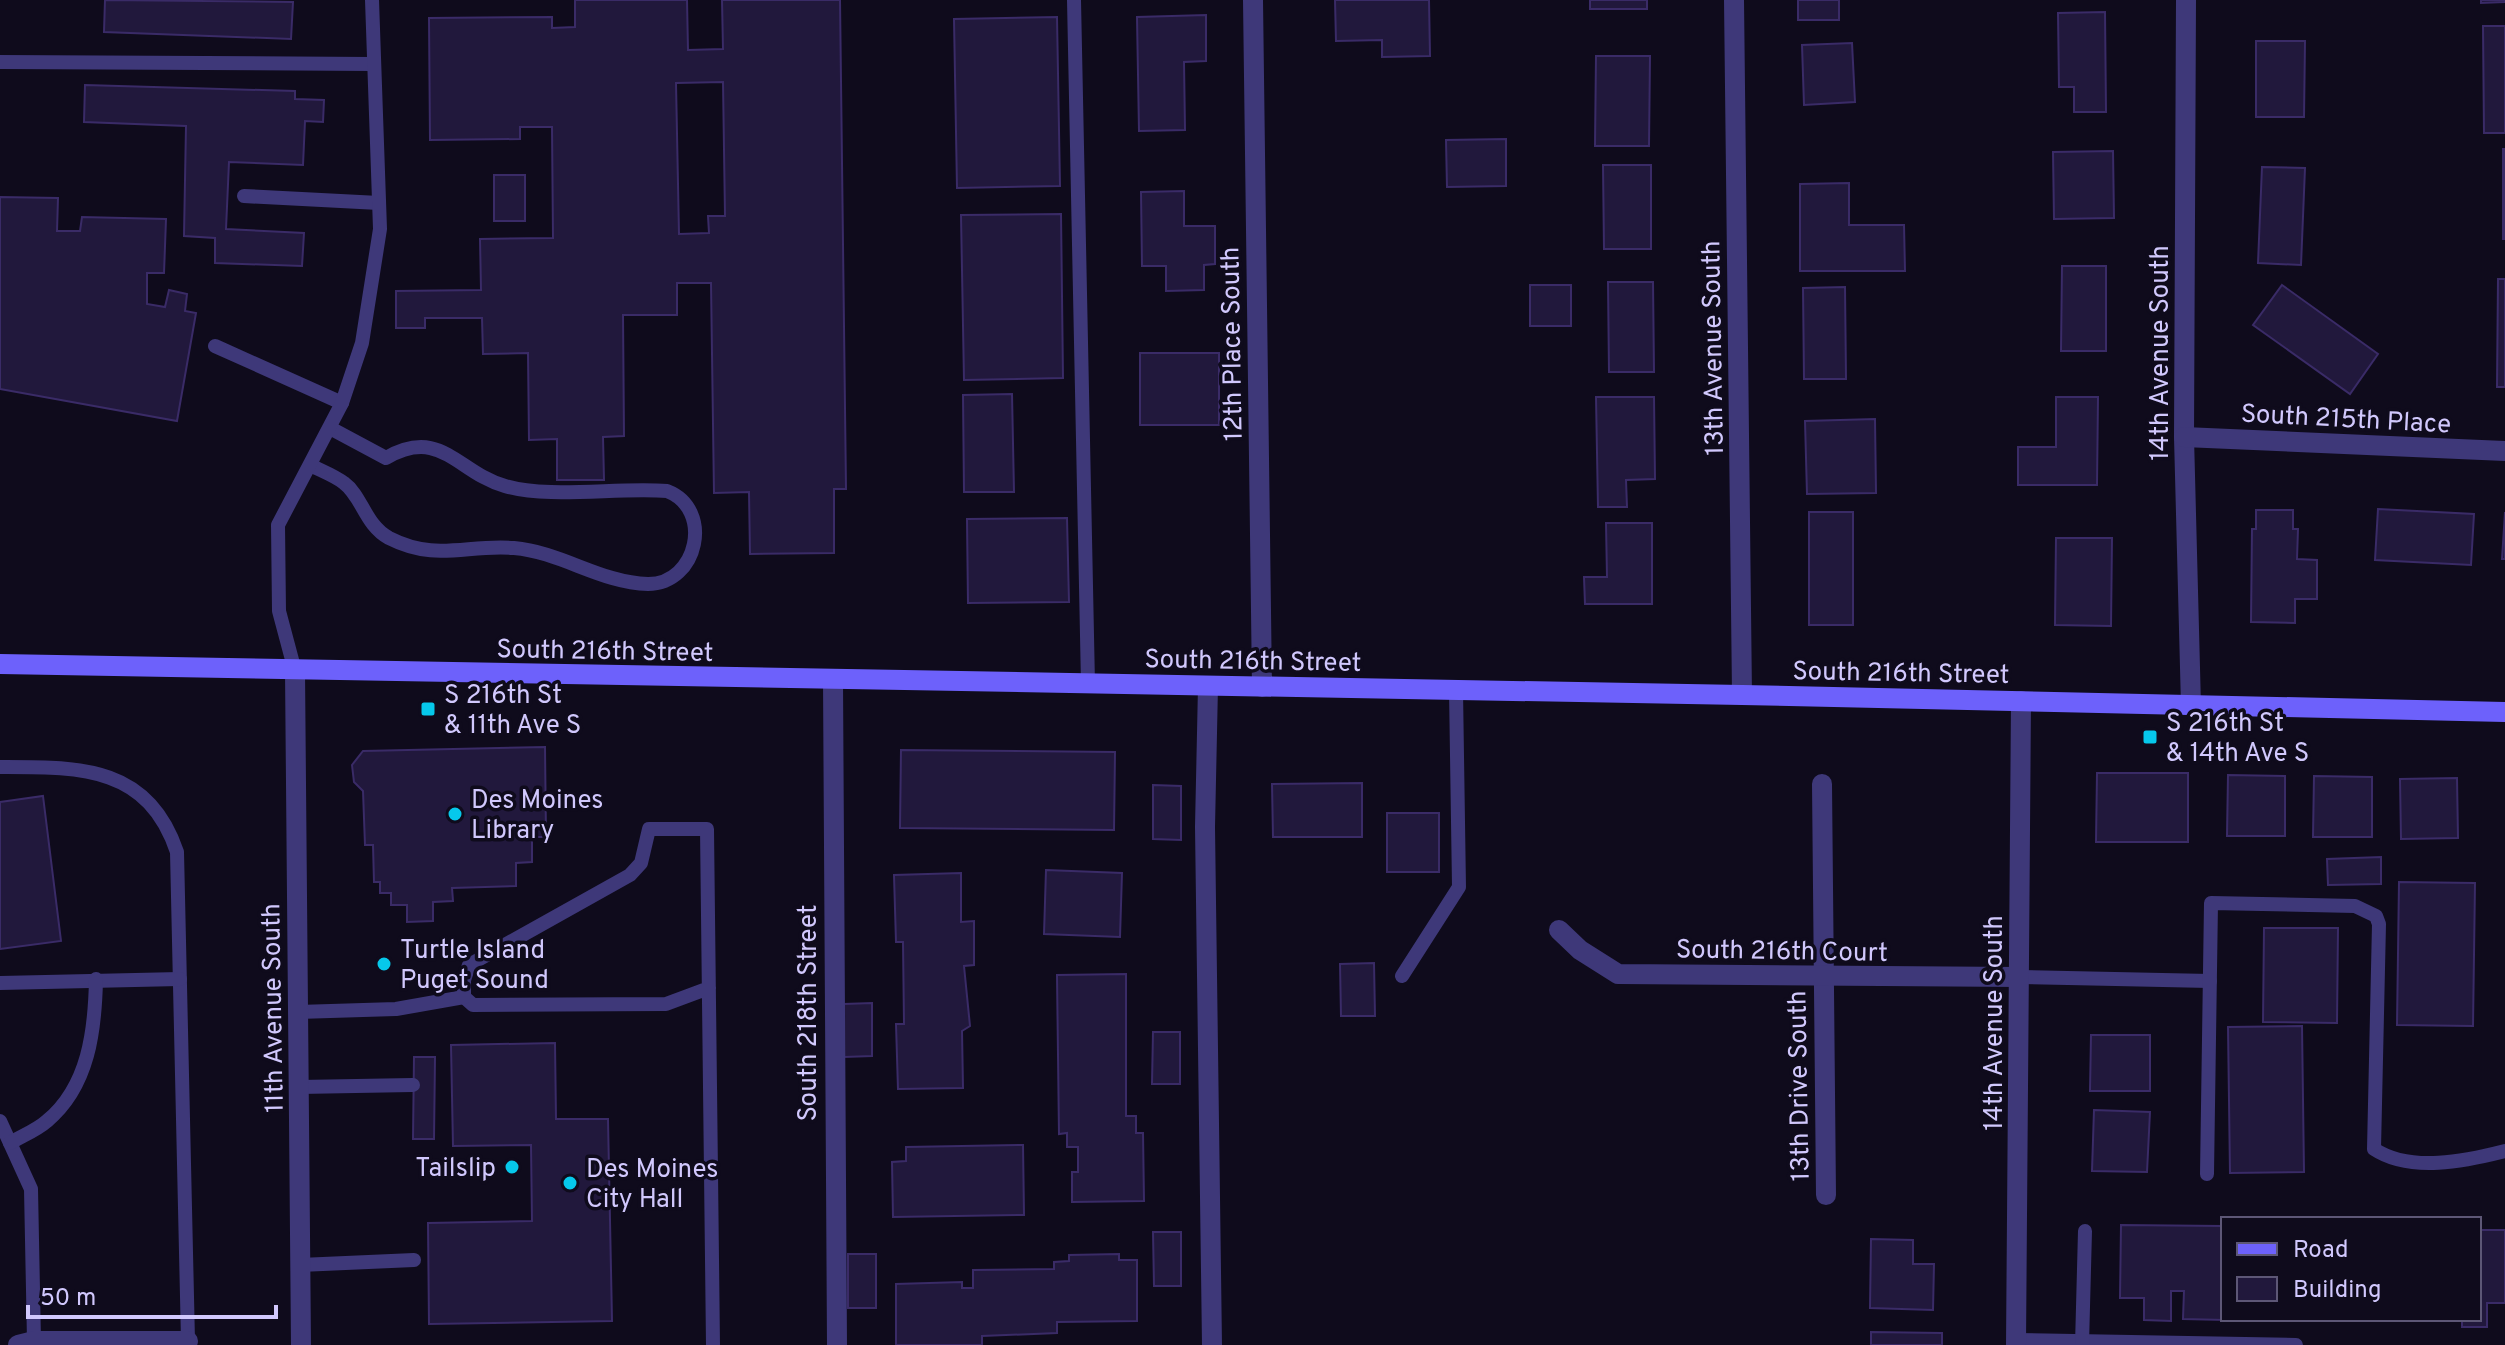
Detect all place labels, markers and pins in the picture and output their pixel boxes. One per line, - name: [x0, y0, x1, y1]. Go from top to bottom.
- place label: S 216th St & 11th Ave S: [444, 680, 581, 743]
- marker: S 216th St & 11th Ave S: [419, 700, 437, 718]
- place label: S 216th St & 14th Ave S: [2166, 708, 2309, 771]
- marker: S 216th St & 14th Ave S: [2141, 728, 2159, 746]
- place label: Des Moines Library: [471, 785, 604, 848]
- marker: Des Moines Library: [446, 805, 464, 823]
- place label: Turtle Island Puget Sound: [400, 935, 549, 998]
- marker: Turtle Island Puget Sound: [375, 955, 393, 973]
- place label: Tailslip: [415, 1153, 496, 1186]
- place label: Des Moines City Hall: [586, 1154, 719, 1217]
- marker: Tailslip: [503, 1158, 521, 1176]
- marker: Des Moines City Hall: [561, 1174, 579, 1192]

